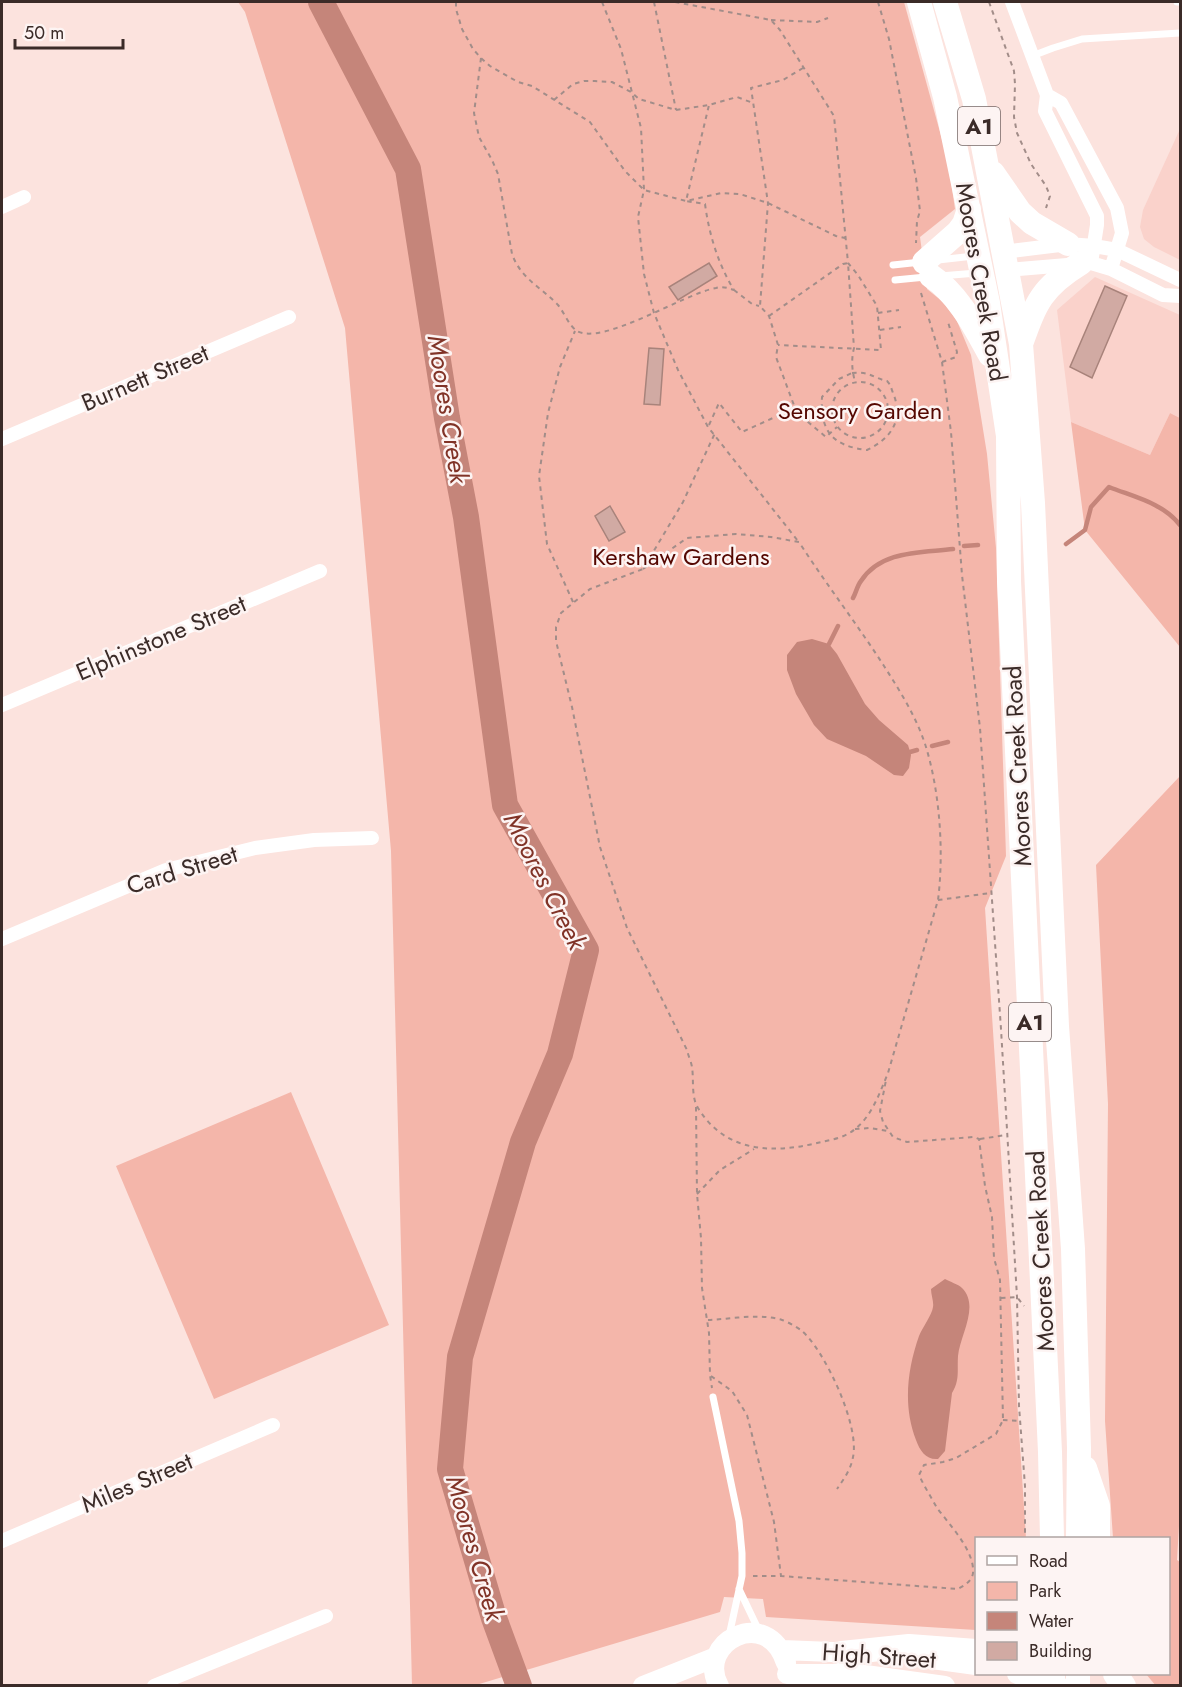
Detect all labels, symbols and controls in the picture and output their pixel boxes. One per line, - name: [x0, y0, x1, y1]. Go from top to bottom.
- scale bar: [15, 12, 123, 50]
- text: 50 m: [24, 20, 64, 46]
- road number: A1: [958, 107, 1000, 145]
- street label: Moores Creek Road: [947, 180, 1016, 384]
- water label: Moores Creek: [418, 332, 479, 488]
- street label: Burnett Street: [76, 335, 214, 420]
- park label: Sensory Garden: [778, 393, 942, 428]
- park label: Kershaw Gardens: [592, 539, 770, 574]
- street label: Elphinstone Street: [70, 586, 252, 689]
- street label: Moores Creek Road: [995, 665, 1040, 867]
- water label: Moores Creek: [494, 806, 597, 958]
- street label: Card Street: [122, 836, 242, 903]
- road number: A1: [1009, 1003, 1051, 1041]
- street label: Moores Creek Road: [1018, 1150, 1063, 1352]
- street label: Miles Street: [76, 1443, 198, 1522]
- water label: Moores Creek: [436, 1471, 514, 1627]
- legend: [975, 1537, 1170, 1675]
- text: Road: [1029, 1548, 1068, 1574]
- text: Park: [1029, 1578, 1061, 1604]
- text: Water: [1029, 1608, 1074, 1634]
- street label: High Street: [821, 1634, 937, 1677]
- text: Building: [1029, 1638, 1092, 1664]

